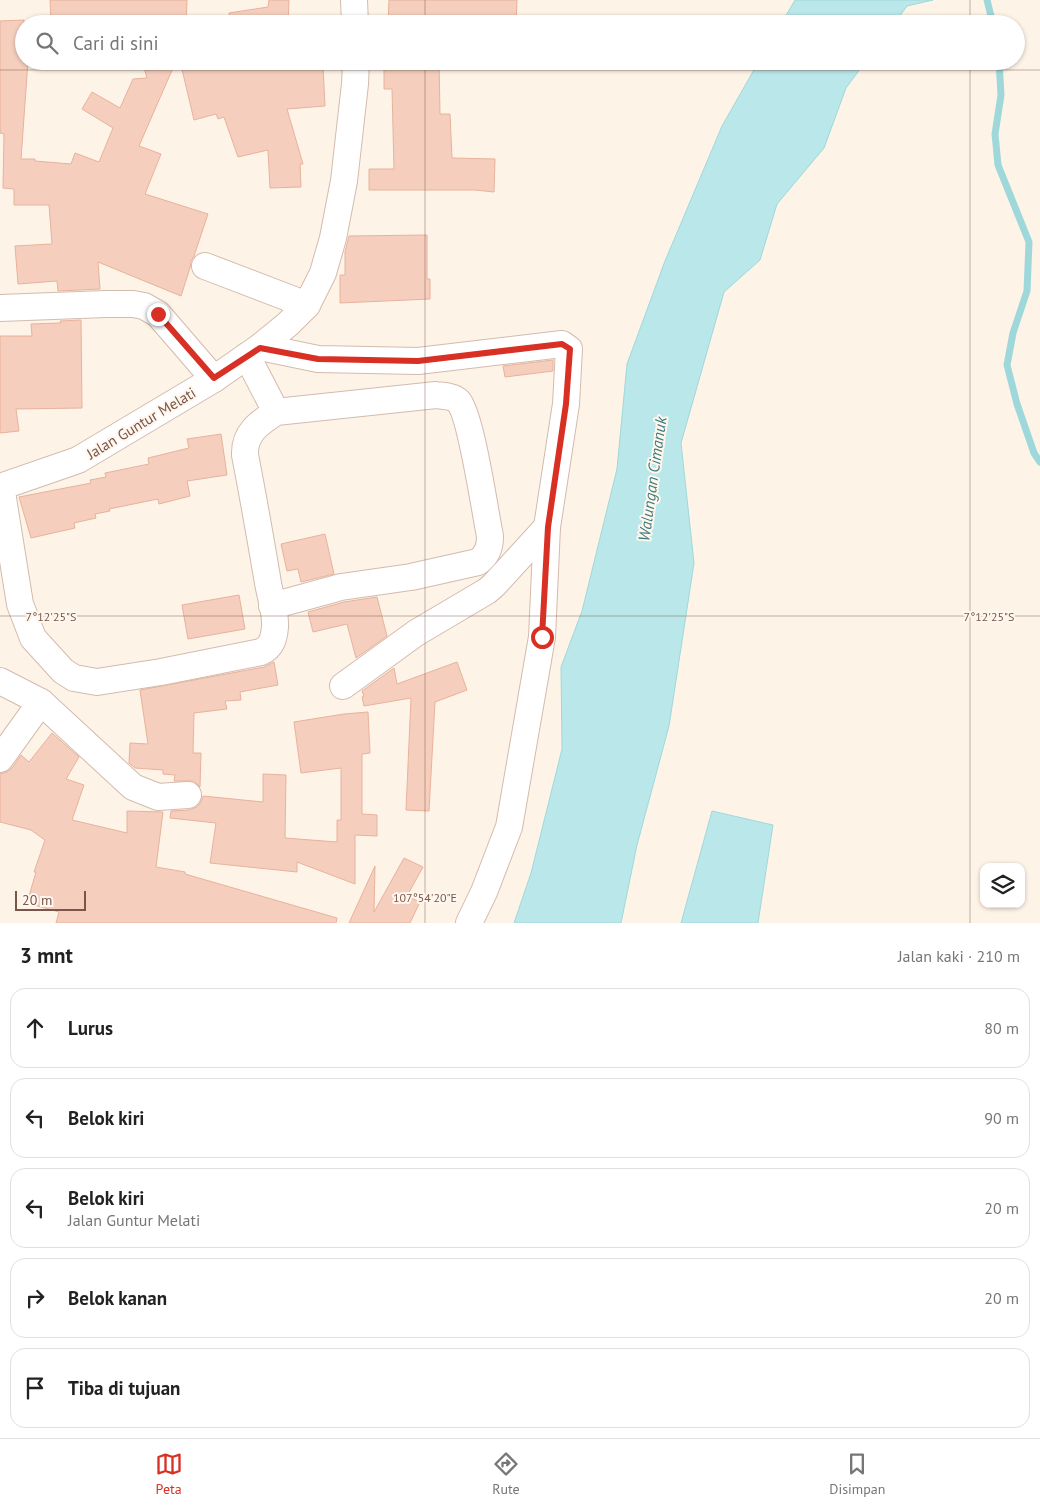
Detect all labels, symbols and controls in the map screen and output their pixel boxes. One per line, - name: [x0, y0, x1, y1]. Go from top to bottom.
- search box: [15, 15, 1025, 70]
- icon: search: [33, 29, 61, 57]
- text: Cari di sini: [73, 31, 159, 55]
- route end: [147, 303, 170, 326]
- street label: Jalan Guntur Melati: [82, 383, 199, 464]
- water label: Walungan Cimanuk: [633, 415, 671, 543]
- text: 7°12'25"S: [26, 609, 76, 624]
- text: 7°12'25"S: [964, 609, 1014, 624]
- route start: [531, 626, 554, 649]
- map controls: [980, 863, 1025, 908]
- button: layers: [980, 863, 1025, 908]
- scale bar: [15, 888, 86, 911]
- text: 107°54'20"E: [393, 890, 457, 905]
- text: 20 m: [22, 891, 52, 909]
- text: 3 mnt: [20, 942, 73, 969]
- text: Jalan kaki · 210 m: [898, 946, 1020, 966]
- icon: ahead: [21, 1014, 49, 1042]
- text: Lurus: [68, 1016, 113, 1040]
- text: 80 m: [984, 1018, 1019, 1038]
- icon: left: [21, 1104, 49, 1132]
- text: Belok kiri: [68, 1106, 144, 1130]
- text: 90 m: [984, 1108, 1019, 1128]
- text: Belok kiri: [68, 1186, 144, 1210]
- icon: left: [21, 1194, 49, 1222]
- text: 20 m: [984, 1198, 1019, 1218]
- text: Jalan Guntur Melati: [68, 1210, 200, 1230]
- icon: right: [21, 1284, 49, 1312]
- text: Belok kanan: [68, 1286, 167, 1310]
- text: 20 m: [984, 1288, 1019, 1308]
- icon: arrive: [21, 1374, 49, 1402]
- text: Tiba di tujuan: [68, 1376, 180, 1400]
- tab: Peta: [155, 1450, 183, 1498]
- tab: Rute: [492, 1450, 520, 1498]
- tab: Disimpan: [829, 1450, 885, 1498]

